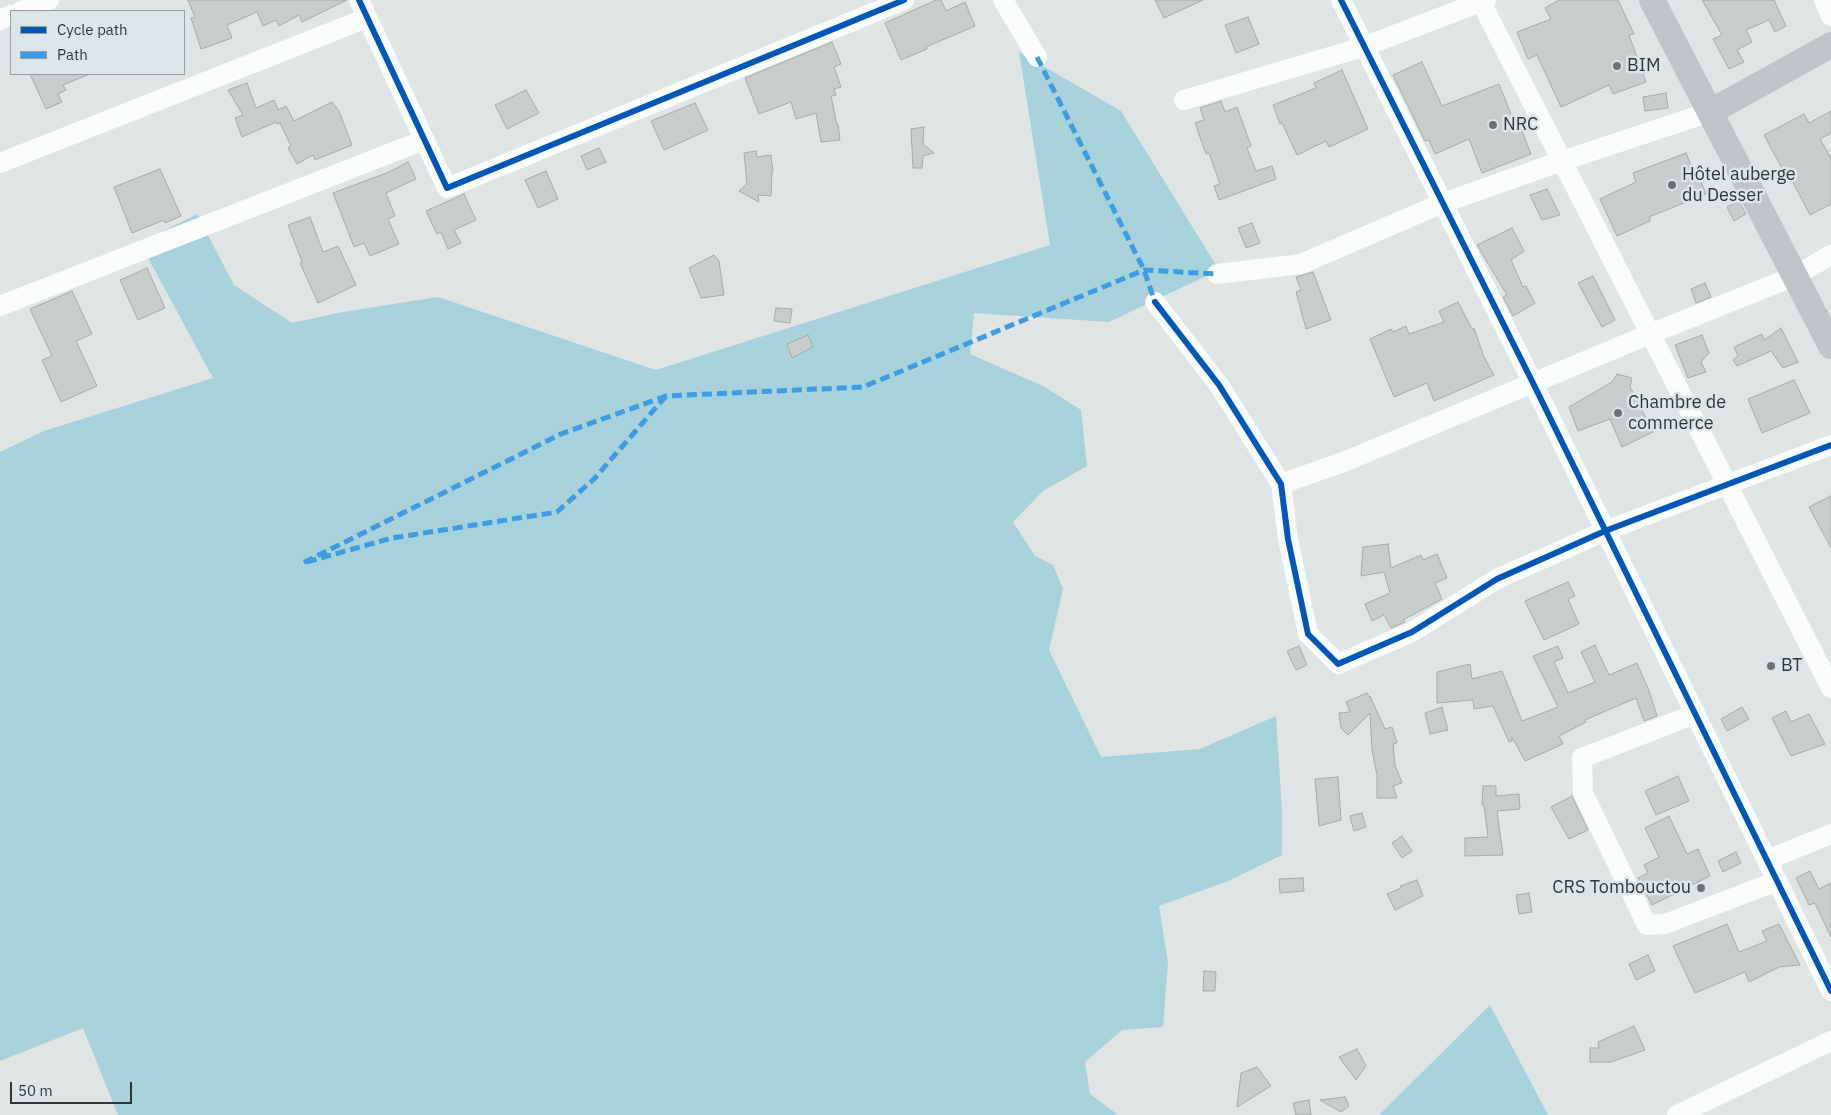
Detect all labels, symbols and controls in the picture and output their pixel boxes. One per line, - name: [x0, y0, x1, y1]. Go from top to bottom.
- legend: [10, 10, 185, 75]
- text: Cycle path: [57, 20, 128, 39]
- text: Path: [57, 45, 88, 64]
- place label: BIM: [1627, 55, 1661, 77]
- marker: BIM: [1611, 60, 1623, 72]
- place label: NRC: [1503, 114, 1538, 136]
- marker: NRC: [1487, 119, 1499, 131]
- place label: Hôtel auberge du Desser: [1682, 164, 1796, 206]
- marker: Hôtel auberge du Desser: [1666, 179, 1678, 191]
- place label: Chambre de commerce: [1628, 392, 1726, 434]
- marker: Chambre de commerce: [1612, 407, 1624, 419]
- place label: BT: [1781, 655, 1803, 677]
- marker: BT: [1765, 660, 1777, 672]
- place label: CRS Tombouctou: [1552, 877, 1691, 899]
- marker: CRS Tombouctou: [1695, 882, 1707, 894]
- scale bar: [12, 1072, 135, 1104]
- text: 50 m: [18, 1081, 53, 1100]

